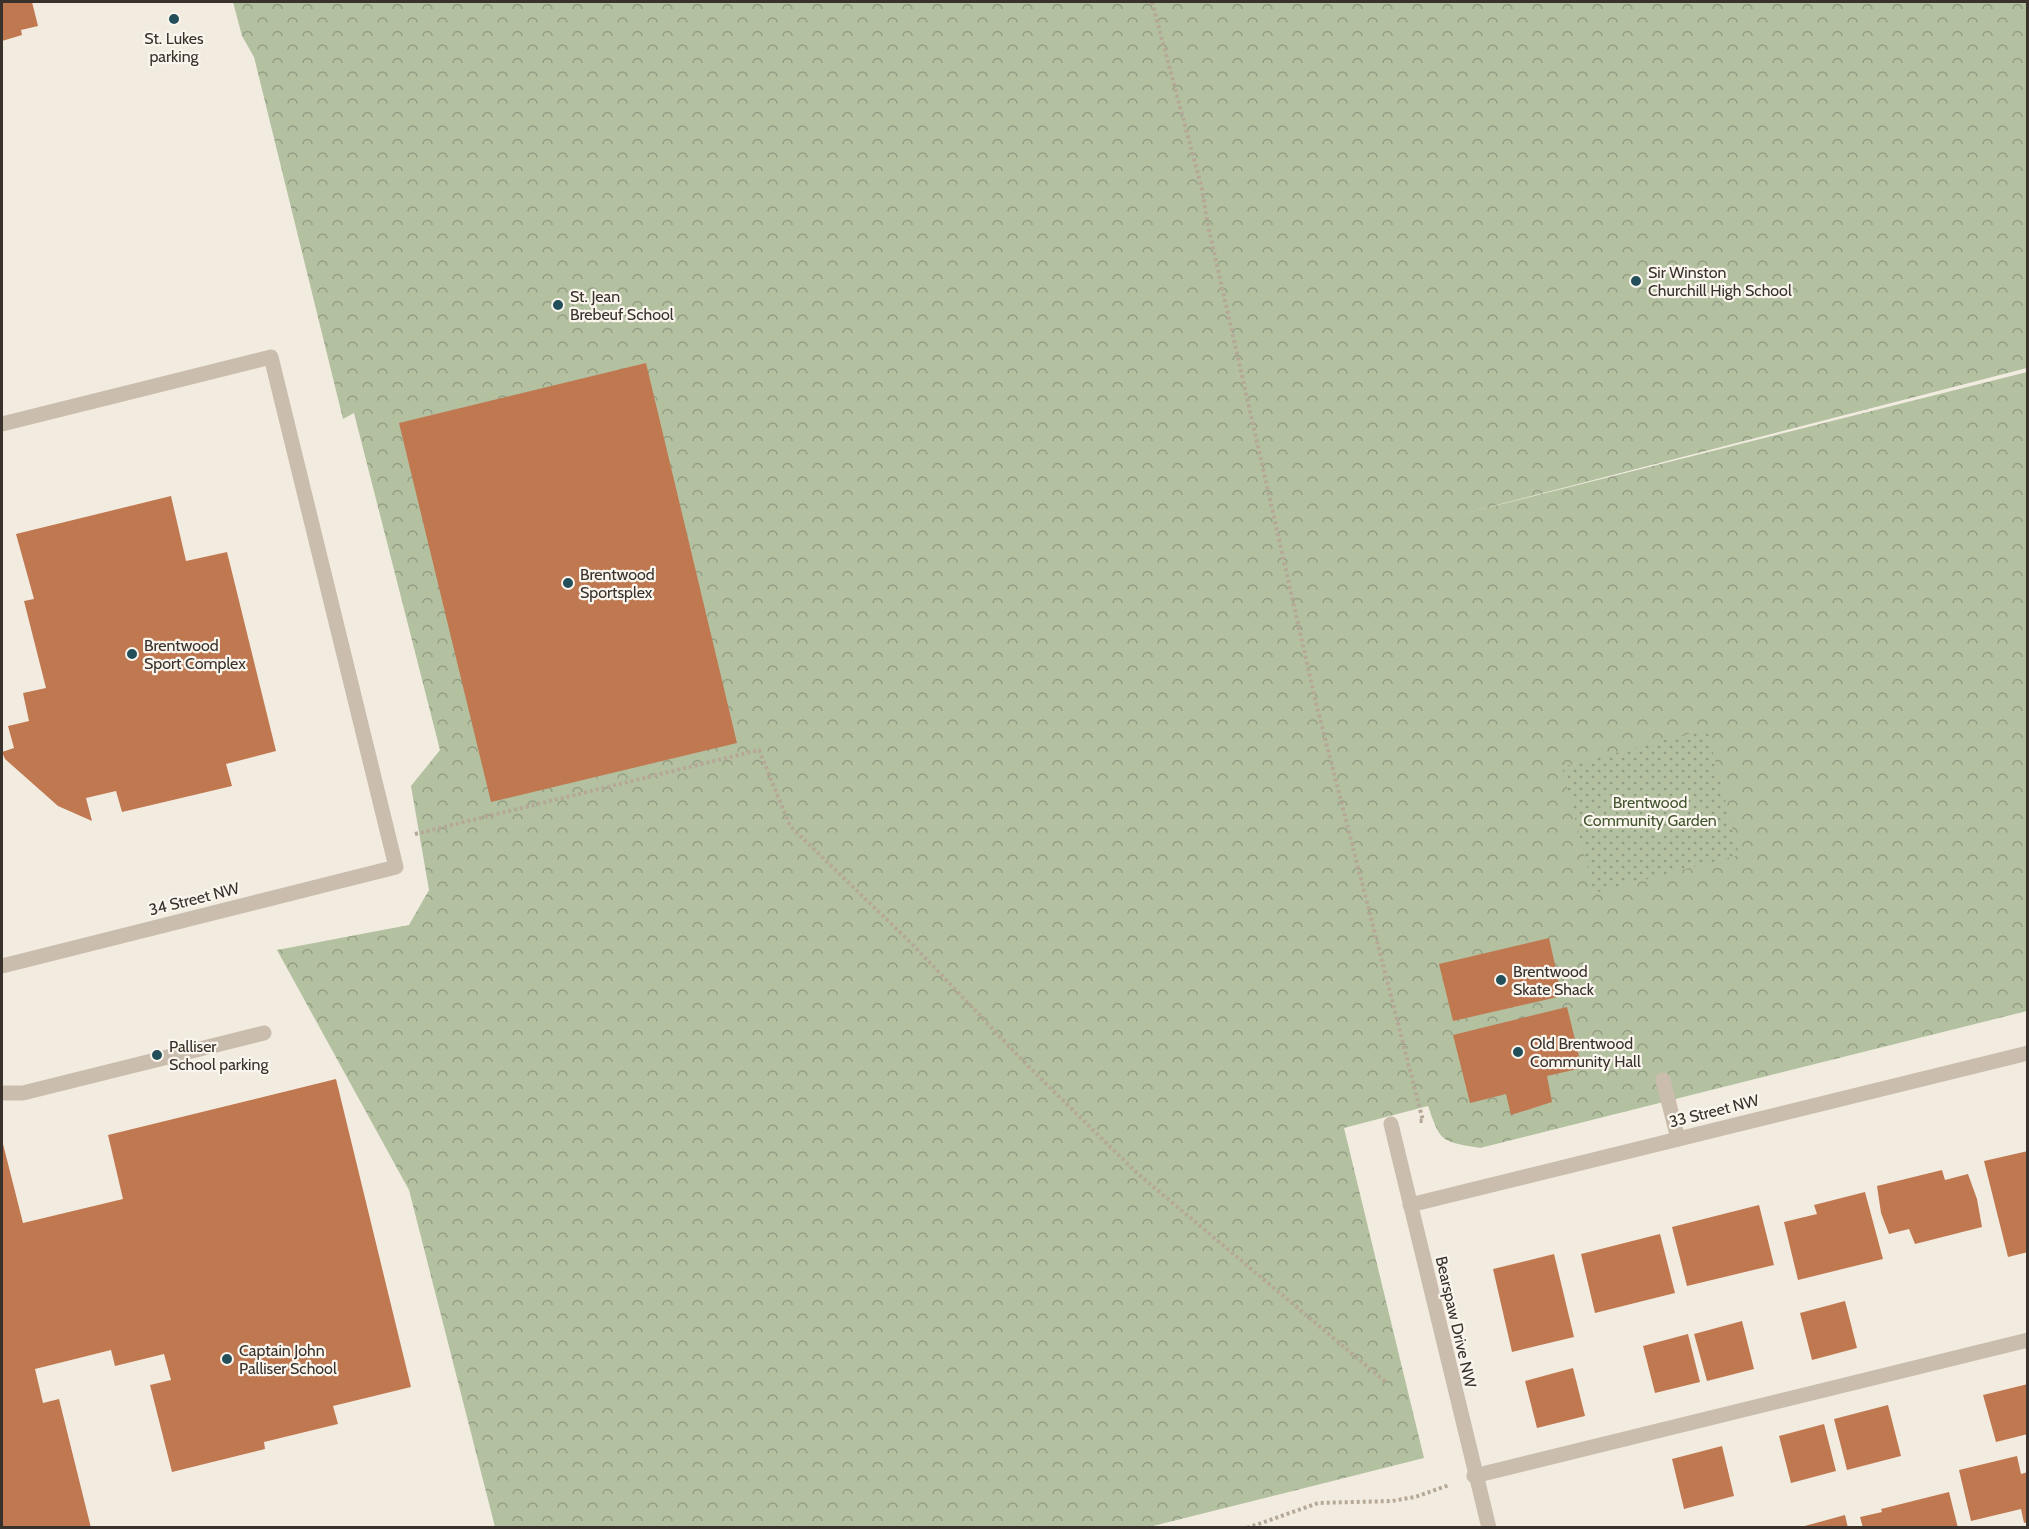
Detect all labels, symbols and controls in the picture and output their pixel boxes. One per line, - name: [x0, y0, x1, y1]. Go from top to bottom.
- marker: St. Lukes parking: [167, 12, 181, 26]
- place label: St. Lukes parking: [144, 29, 204, 66]
- place label: Sir Winston Churchill High School: [1648, 263, 1792, 300]
- marker: Sir Winston Churchill High School: [1629, 274, 1643, 288]
- place label: St. Jean Brebeuf School: [570, 287, 674, 324]
- marker: St. Jean Brebeuf School: [551, 298, 565, 312]
- place label: Brentwood Sportsplex: [580, 565, 655, 602]
- marker: Brentwood Sportsplex: [561, 576, 575, 590]
- place label: Brentwood Sport Complex: [144, 636, 246, 673]
- marker: Brentwood Sport Complex: [125, 647, 139, 661]
- park label: Brentwood Community Garden: [1583, 793, 1717, 830]
- street label: 34 Street NW: [147, 878, 242, 919]
- place label: Brentwood Skate Shack: [1513, 962, 1595, 999]
- marker: Brentwood Skate Shack: [1494, 973, 1508, 987]
- place label: Old Brentwood Community Hall: [1530, 1034, 1641, 1071]
- place label: Palliser School parking: [169, 1037, 269, 1074]
- marker: Old Brentwood Community Hall: [1511, 1045, 1525, 1059]
- marker: Palliser School parking: [150, 1048, 164, 1062]
- street label: 33 Street NW: [1667, 1090, 1762, 1131]
- street label: Bearspaw Drive NW: [1432, 1254, 1481, 1391]
- place label: Captain John Palliser School: [239, 1341, 337, 1378]
- marker: Captain John Palliser School: [220, 1352, 234, 1366]

